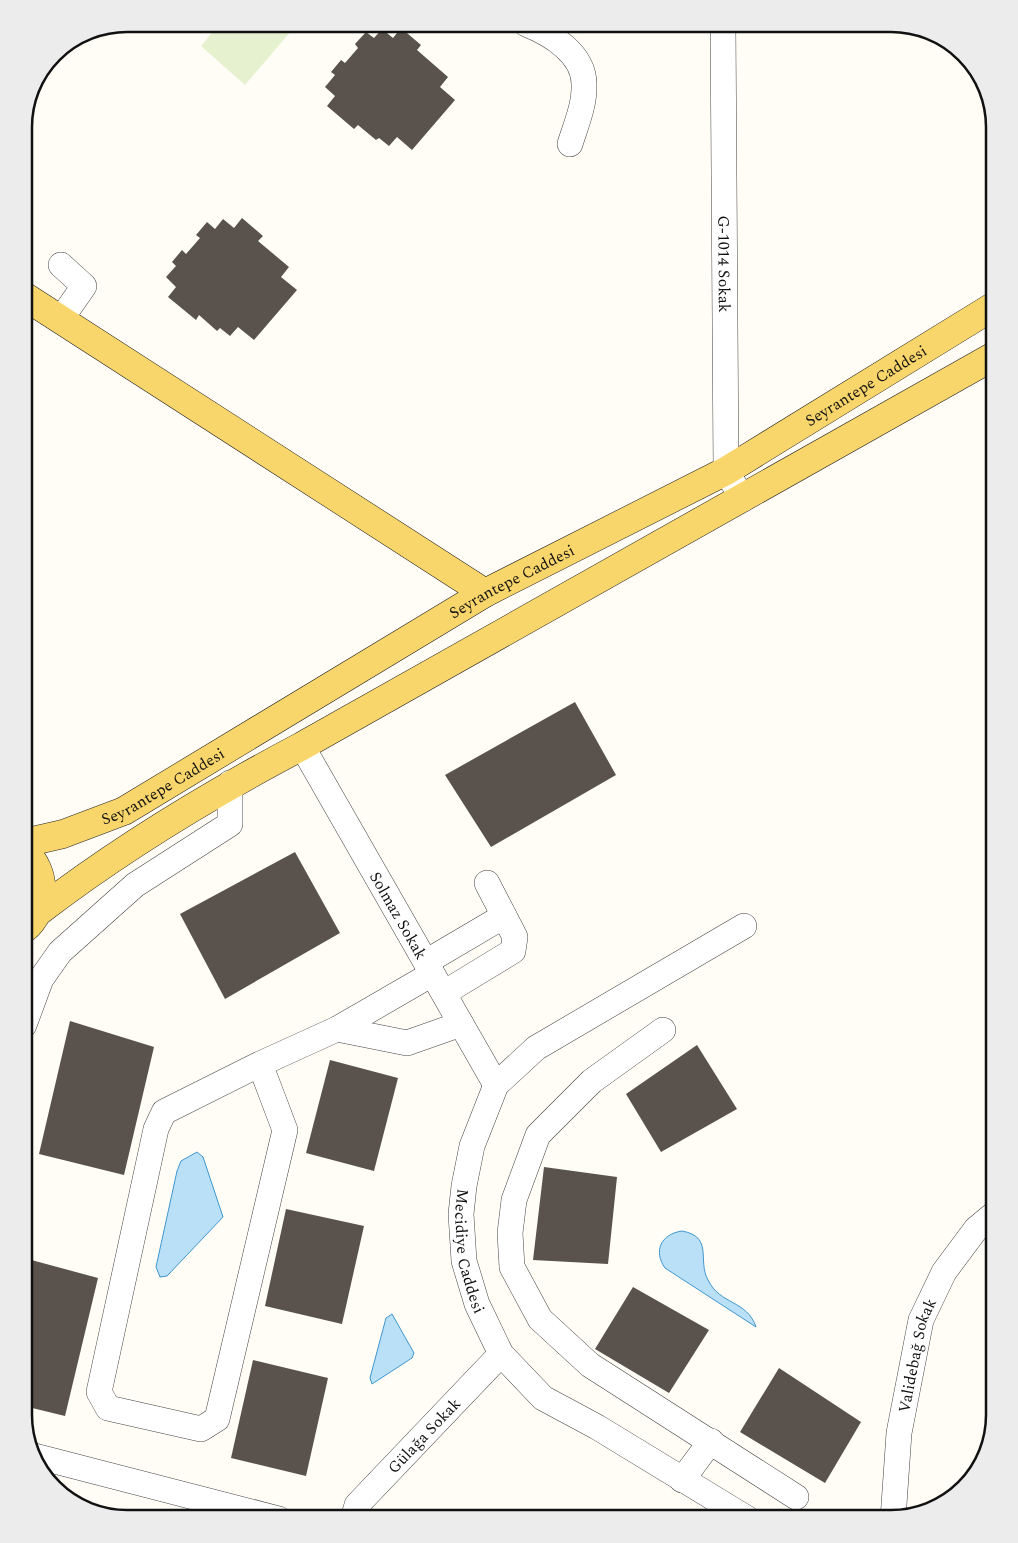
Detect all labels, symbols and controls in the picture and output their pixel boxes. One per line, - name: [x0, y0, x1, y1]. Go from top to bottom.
- street label: G-1014 Sokak: [711, 215, 736, 313]
- street label: Seyrantepe Caddesi: [801, 339, 932, 433]
- street label: Seyrantepe Caddesi: [445, 539, 579, 625]
- street label: Seyrantepe Caddesi: [98, 742, 230, 832]
- street label: Solmaz Sokak: [363, 867, 433, 964]
- street label: Mecidiye Caddesi: [448, 1187, 491, 1318]
- street label: Validebağ Sokak: [892, 1294, 943, 1415]
- street label: Gülağa Sokak: [382, 1392, 466, 1479]

